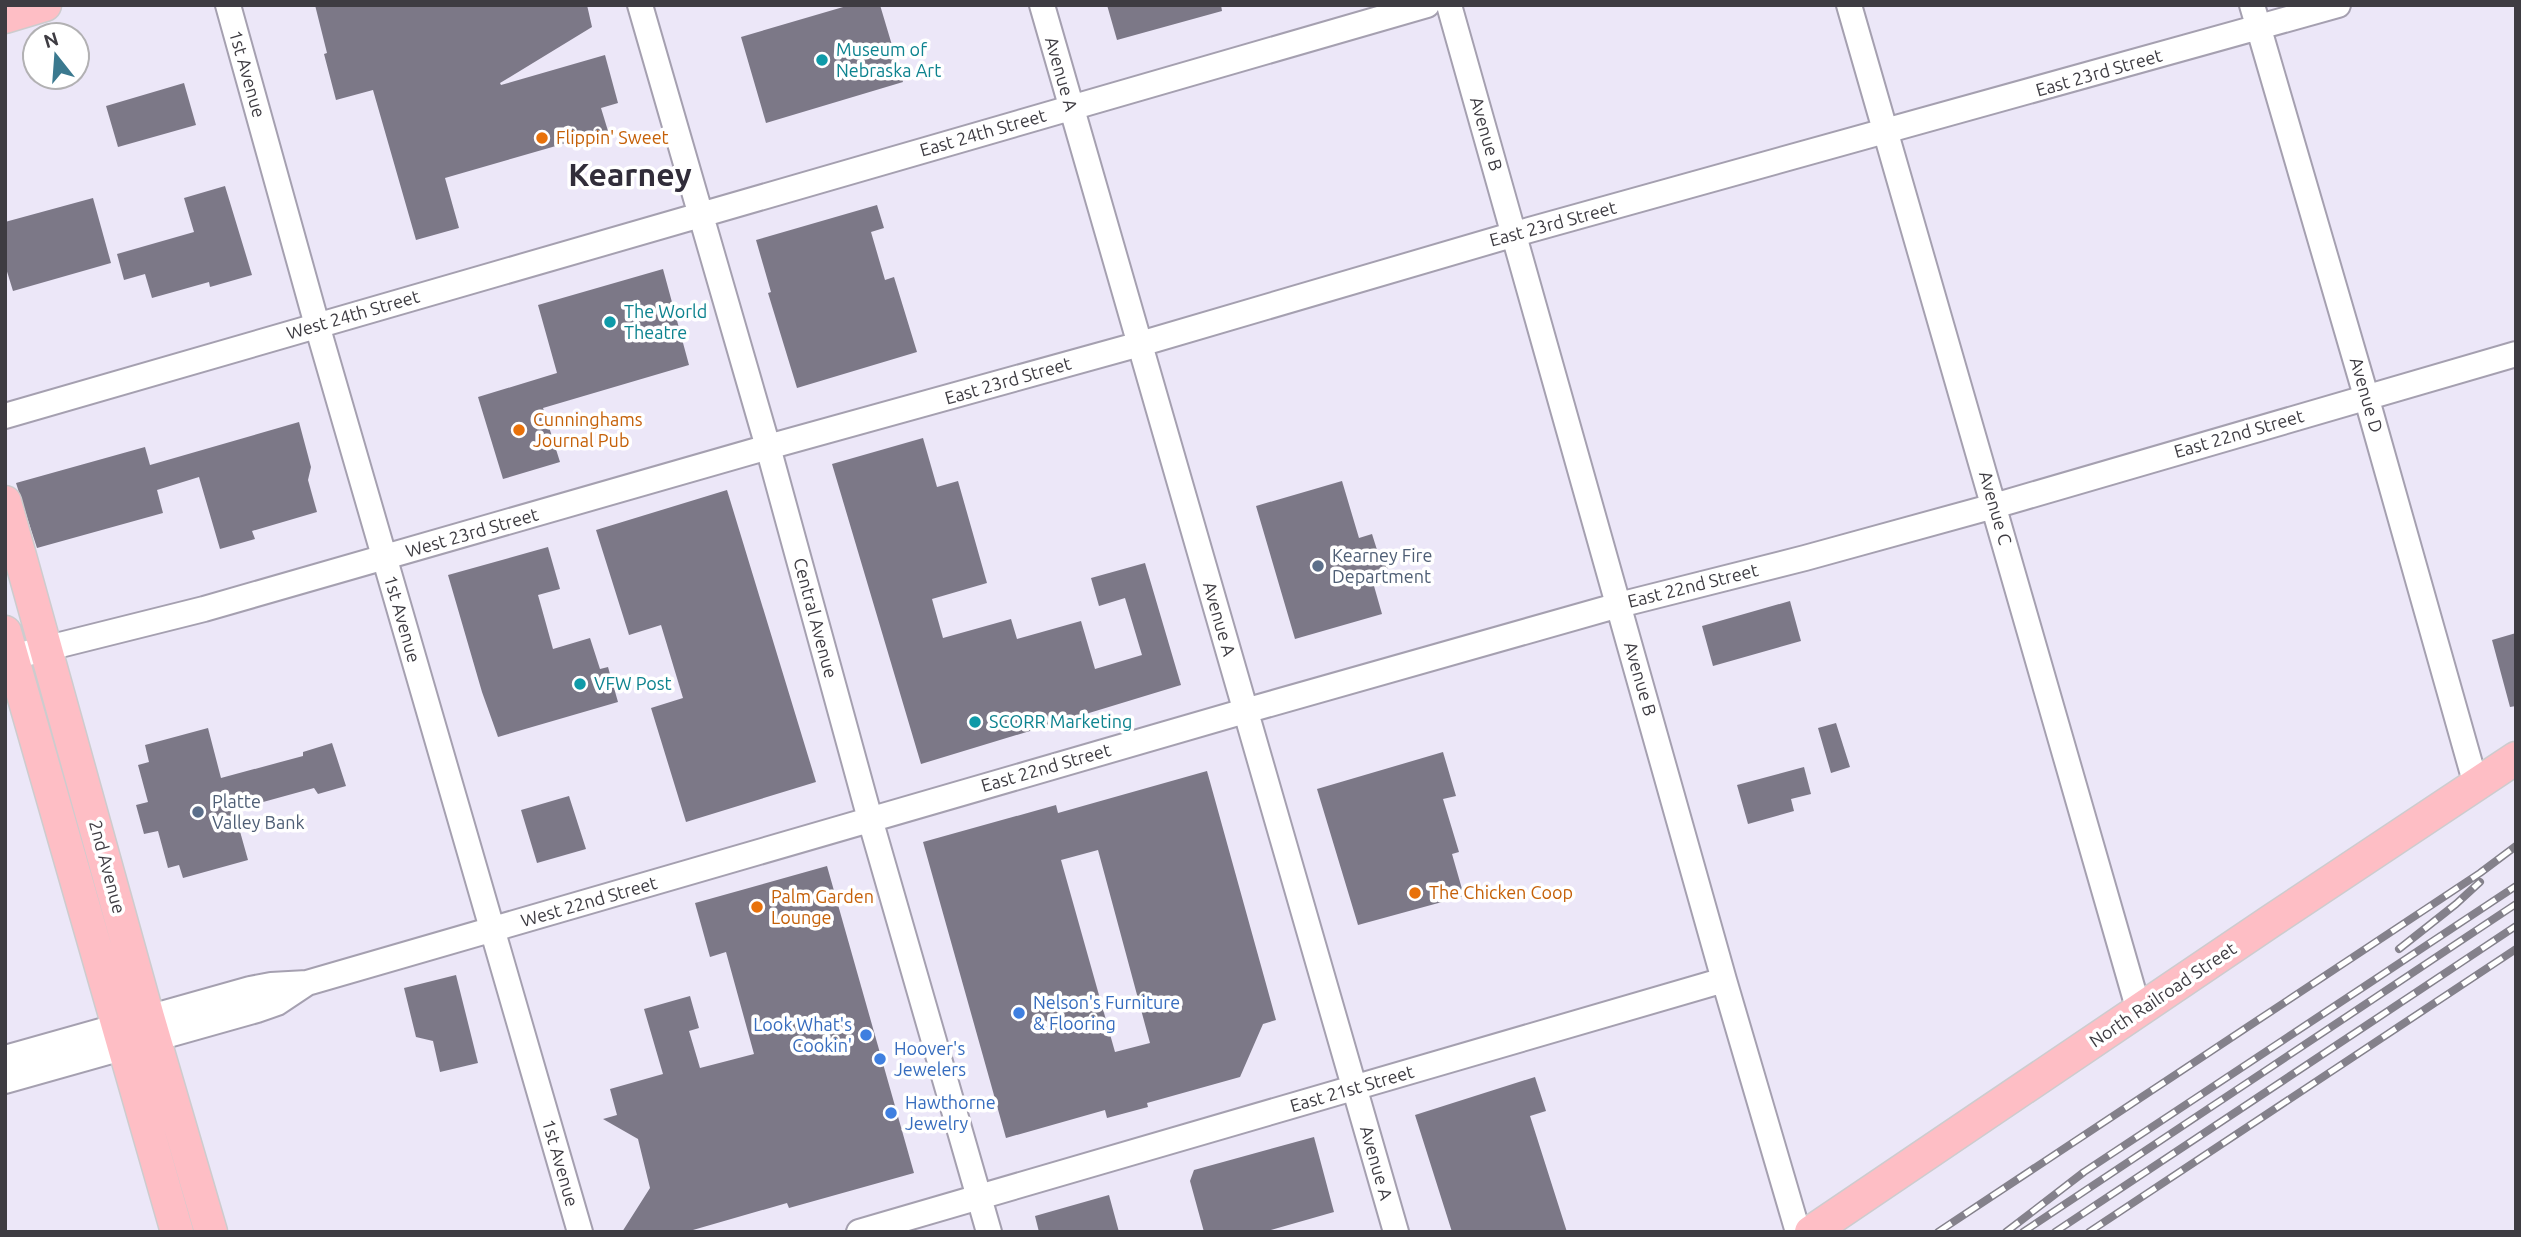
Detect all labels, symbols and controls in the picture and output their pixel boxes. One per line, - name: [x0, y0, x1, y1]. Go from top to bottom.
- north arrow: [21, 21, 91, 91]
- text: N: [41, 27, 61, 52]
- street label: 1st Avenue: [226, 28, 270, 120]
- street label: Avenue A: [1042, 34, 1082, 114]
- place label: Museum of Nebraska Art: [836, 39, 941, 80]
- street label: East 23rd Street: [2033, 44, 2164, 100]
- marker: Museum of Nebraska Art: [814, 52, 830, 68]
- street label: Avenue B: [1467, 94, 1507, 173]
- street label: East 24th Street: [917, 104, 1048, 160]
- place label: Flippin' Sweet: [556, 127, 669, 147]
- marker: Flippin' Sweet: [534, 130, 550, 146]
- district label: Kearney: [568, 156, 692, 192]
- street label: East 23rd Street: [1487, 197, 1618, 250]
- street label: West 24th Street: [284, 285, 421, 343]
- place label: The World Theatre: [624, 301, 707, 342]
- marker: The World Theatre: [602, 314, 618, 330]
- street label: East 23rd Street: [942, 352, 1073, 408]
- street label: Avenue D: [2347, 355, 2387, 435]
- street label: East 22nd Street: [2172, 405, 2306, 461]
- place label: Cunninghams Journal Pub: [533, 409, 643, 450]
- marker: Cunninghams Journal Pub: [511, 422, 527, 438]
- street label: Avenue C: [1976, 469, 2016, 547]
- street label: West 23rd Street: [403, 503, 540, 561]
- place label: Kearney Fire Department: [1332, 545, 1432, 586]
- street label: Central Avenue: [790, 555, 842, 680]
- marker: Kearney Fire Department: [1310, 558, 1326, 574]
- street label: East 22nd Street: [1625, 559, 1760, 611]
- street label: 1st Avenue: [381, 573, 425, 665]
- street label: Avenue A: [1200, 579, 1240, 659]
- street label: Avenue B: [1621, 639, 1661, 718]
- place label: VFW Post: [594, 673, 672, 693]
- marker: VFW Post: [572, 676, 588, 692]
- place label: SCORR Marketing: [989, 711, 1132, 731]
- marker: SCORR Marketing: [967, 714, 983, 730]
- street label: East 22nd Street: [979, 739, 1113, 795]
- place label: Platte Valley Bank: [212, 791, 305, 832]
- marker: Platte Valley Bank: [190, 804, 206, 820]
- street label: 2nd Avenue: [86, 818, 130, 916]
- street label: West 22nd Street: [518, 872, 659, 930]
- place label: The Chicken Coop: [1429, 882, 1573, 902]
- marker: The Chicken Coop: [1407, 885, 1423, 901]
- place label: Palm Garden Lounge: [771, 886, 874, 927]
- marker: Palm Garden Lounge: [749, 899, 765, 915]
- street label: North Railroad Street: [2085, 938, 2240, 1051]
- place label: Nelson's Furniture & Flooring: [1033, 992, 1180, 1033]
- marker: Nelson's Furniture & Flooring: [1011, 1005, 1027, 1021]
- place label: Look What's Cookin': [753, 1014, 852, 1055]
- marker: Look What's Cookin': [858, 1027, 874, 1043]
- place label: Hoover's Jewelers: [894, 1038, 966, 1079]
- marker: Hoover's Jewelers: [872, 1051, 888, 1067]
- street label: East 21st Street: [1287, 1061, 1416, 1115]
- place label: Hawthorne Jewelry: [905, 1092, 996, 1133]
- marker: Hawthorne Jewelry: [883, 1105, 899, 1121]
- street label: 1st Avenue: [539, 1117, 583, 1209]
- street label: Avenue A: [1357, 1123, 1397, 1203]

